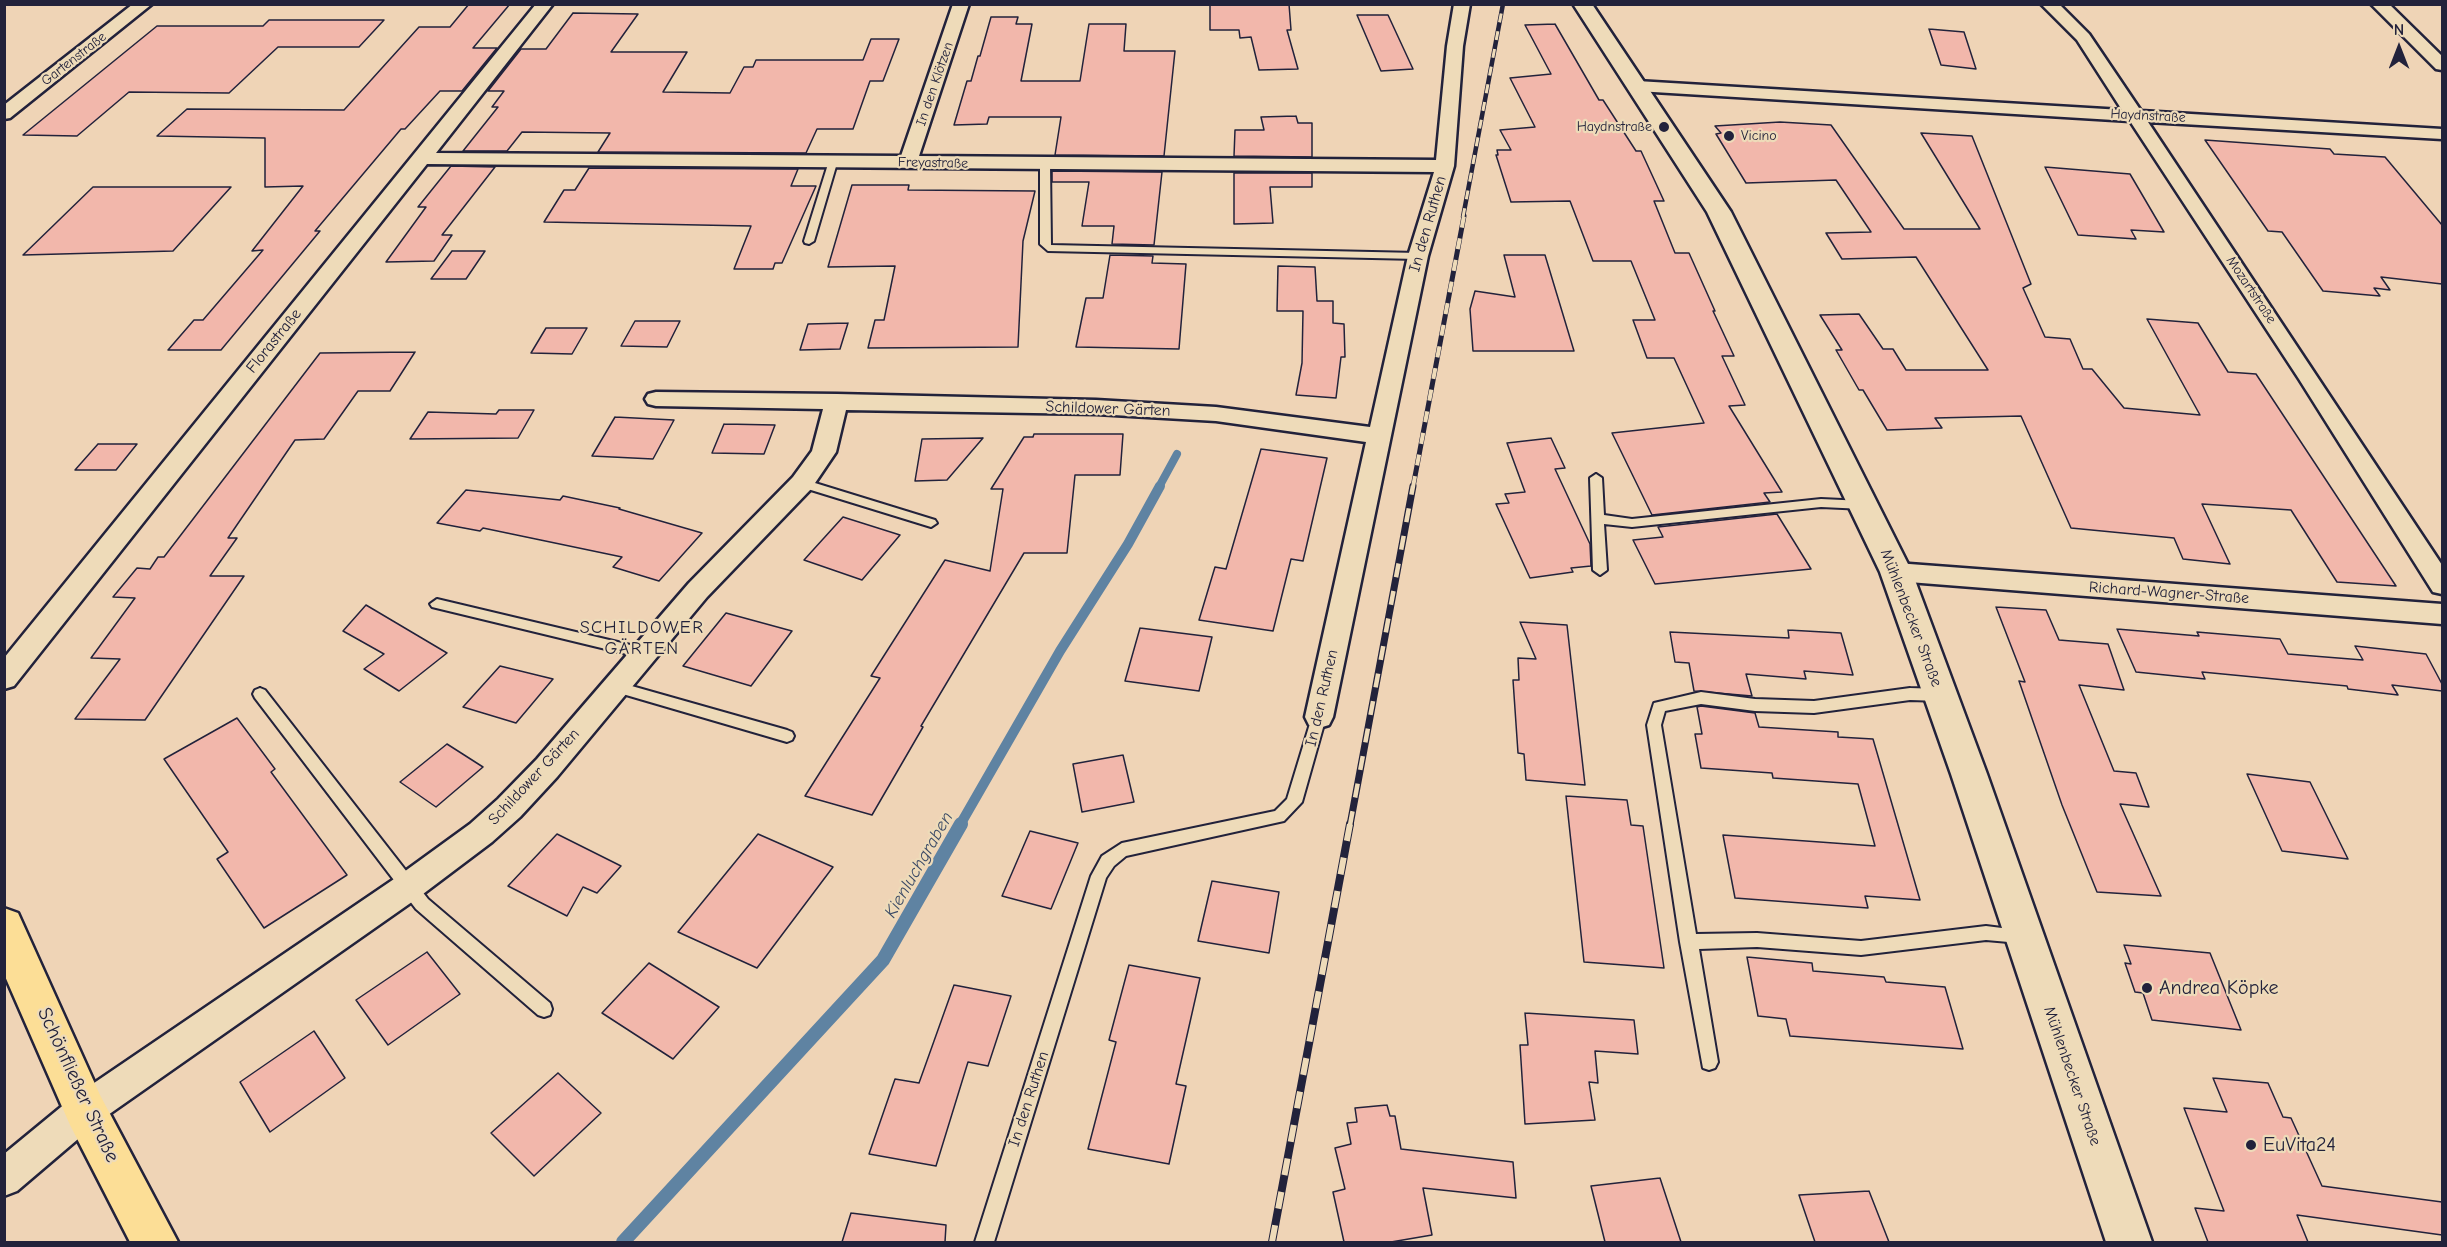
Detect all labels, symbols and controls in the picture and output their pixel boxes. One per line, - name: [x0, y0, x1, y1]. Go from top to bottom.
- north arrow: [2369, 18, 2429, 78]
- text: N: [2394, 21, 2404, 39]
- street label: Gartenstraße: [38, 28, 110, 90]
- street label: In den Klötzen: [913, 40, 957, 128]
- street label: Haydnstraße: [2110, 106, 2186, 126]
- place label: Haydnstraße: [1577, 119, 1652, 135]
- marker: Haydnstraße: [1657, 120, 1671, 134]
- place label: Vicino: [1741, 128, 1777, 144]
- marker: Vicino: [1722, 129, 1736, 143]
- street label: Freyastraße: [898, 154, 968, 172]
- street label: In den Ruthen: [1405, 174, 1451, 274]
- street label: Mozartstraße: [2222, 253, 2280, 327]
- street label: Florastraße: [242, 305, 306, 377]
- street label: Schildower Gärten: [1045, 397, 1171, 421]
- street label: Mühlenbecker Straße: [1876, 546, 1946, 690]
- street label: Richard-Wagner-Straße: [2088, 578, 2250, 608]
- district label: SCHILDOWER GÄRTEN: [580, 617, 704, 660]
- street label: In den Ruthen: [1302, 648, 1342, 748]
- street label: Schildower Gärten: [484, 725, 584, 829]
- water label: Kienluchgraben: [880, 808, 958, 922]
- place label: Andrea Köpke: [2159, 976, 2279, 1000]
- marker: Andrea Köpke: [2140, 981, 2154, 995]
- street label: Schönfließer Straße: [32, 1004, 124, 1166]
- street label: Mühlenbecker Straße: [2039, 1004, 2105, 1148]
- street label: In den Ruthen: [1005, 1049, 1053, 1149]
- place label: EuVita24: [2263, 1133, 2336, 1157]
- marker: EuVita24: [2244, 1138, 2258, 1152]

